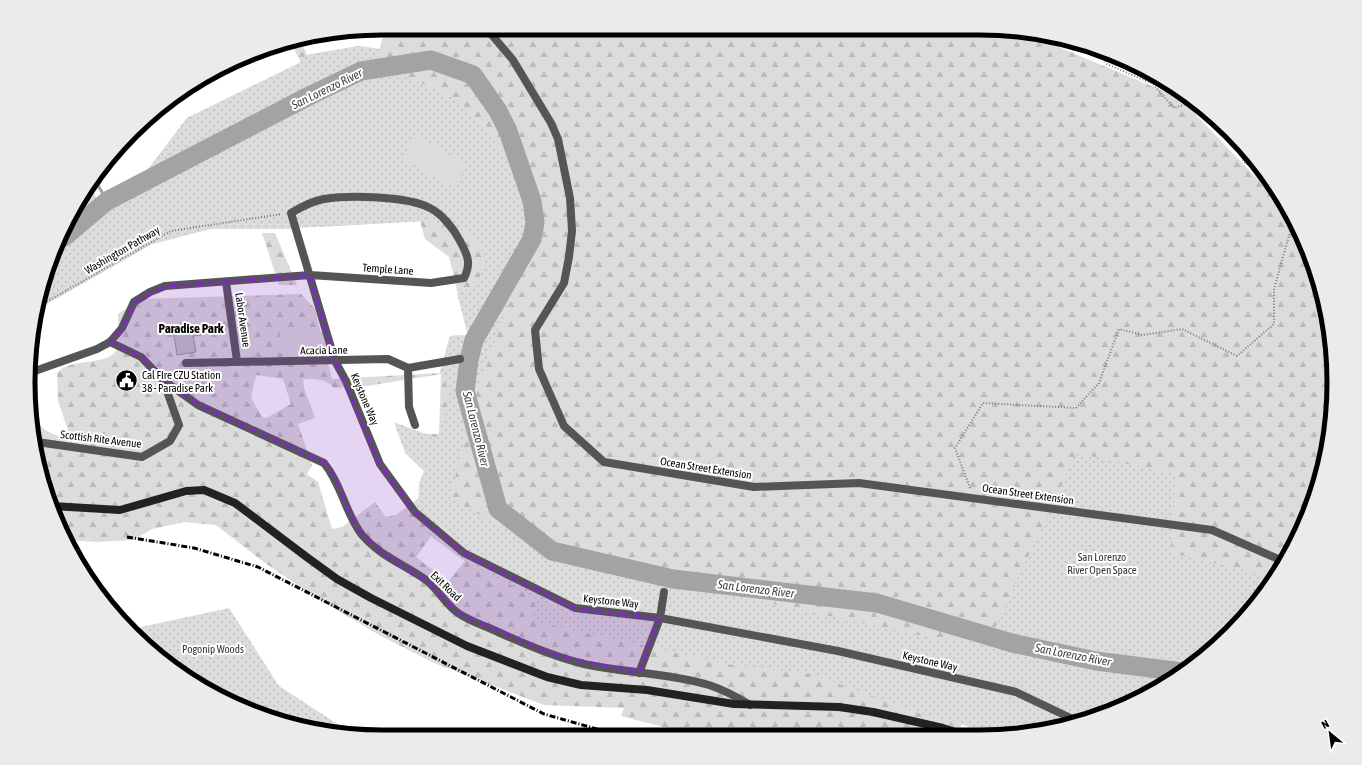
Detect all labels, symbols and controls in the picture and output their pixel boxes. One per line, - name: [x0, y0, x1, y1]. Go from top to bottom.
- water label: San Lorenzo River: [288, 66, 365, 113]
- street label: Washington Pathway: [82, 223, 162, 276]
- street label: Temple Lane: [362, 261, 414, 277]
- street label: Labor Avenue: [233, 292, 253, 348]
- district label: Paradise Park: [159, 321, 224, 336]
- street label: Acacia Lane: [300, 344, 348, 356]
- public building icon: Cal FIre CZU Station 38 - Paradise Park: [114, 368, 140, 394]
- place label: Cal FIre CZU Station 38 - Paradise Park: [142, 369, 220, 394]
- street label: Keystone Way: [349, 371, 382, 427]
- water label: San Lorenzo River: [460, 389, 492, 468]
- street label: Scottish Rite Avenue: [60, 428, 142, 450]
- street label: Ocean Street Extension: [659, 455, 753, 481]
- street label: Ocean Street Extension: [981, 482, 1075, 506]
- park label: San Lorenzo River Open Space: [1067, 551, 1137, 576]
- street label: Exit Road: [428, 569, 464, 603]
- water label: San Lorenzo River: [716, 577, 795, 601]
- street label: Keystone Way: [583, 592, 640, 610]
- water label: San Lorenzo River: [1033, 641, 1113, 669]
- park label: Pogonip Woods: [182, 643, 244, 655]
- street label: Keystone Way: [901, 649, 959, 673]
- north arrow: [1310, 713, 1350, 753]
- text: N: [1319, 717, 1331, 731]

